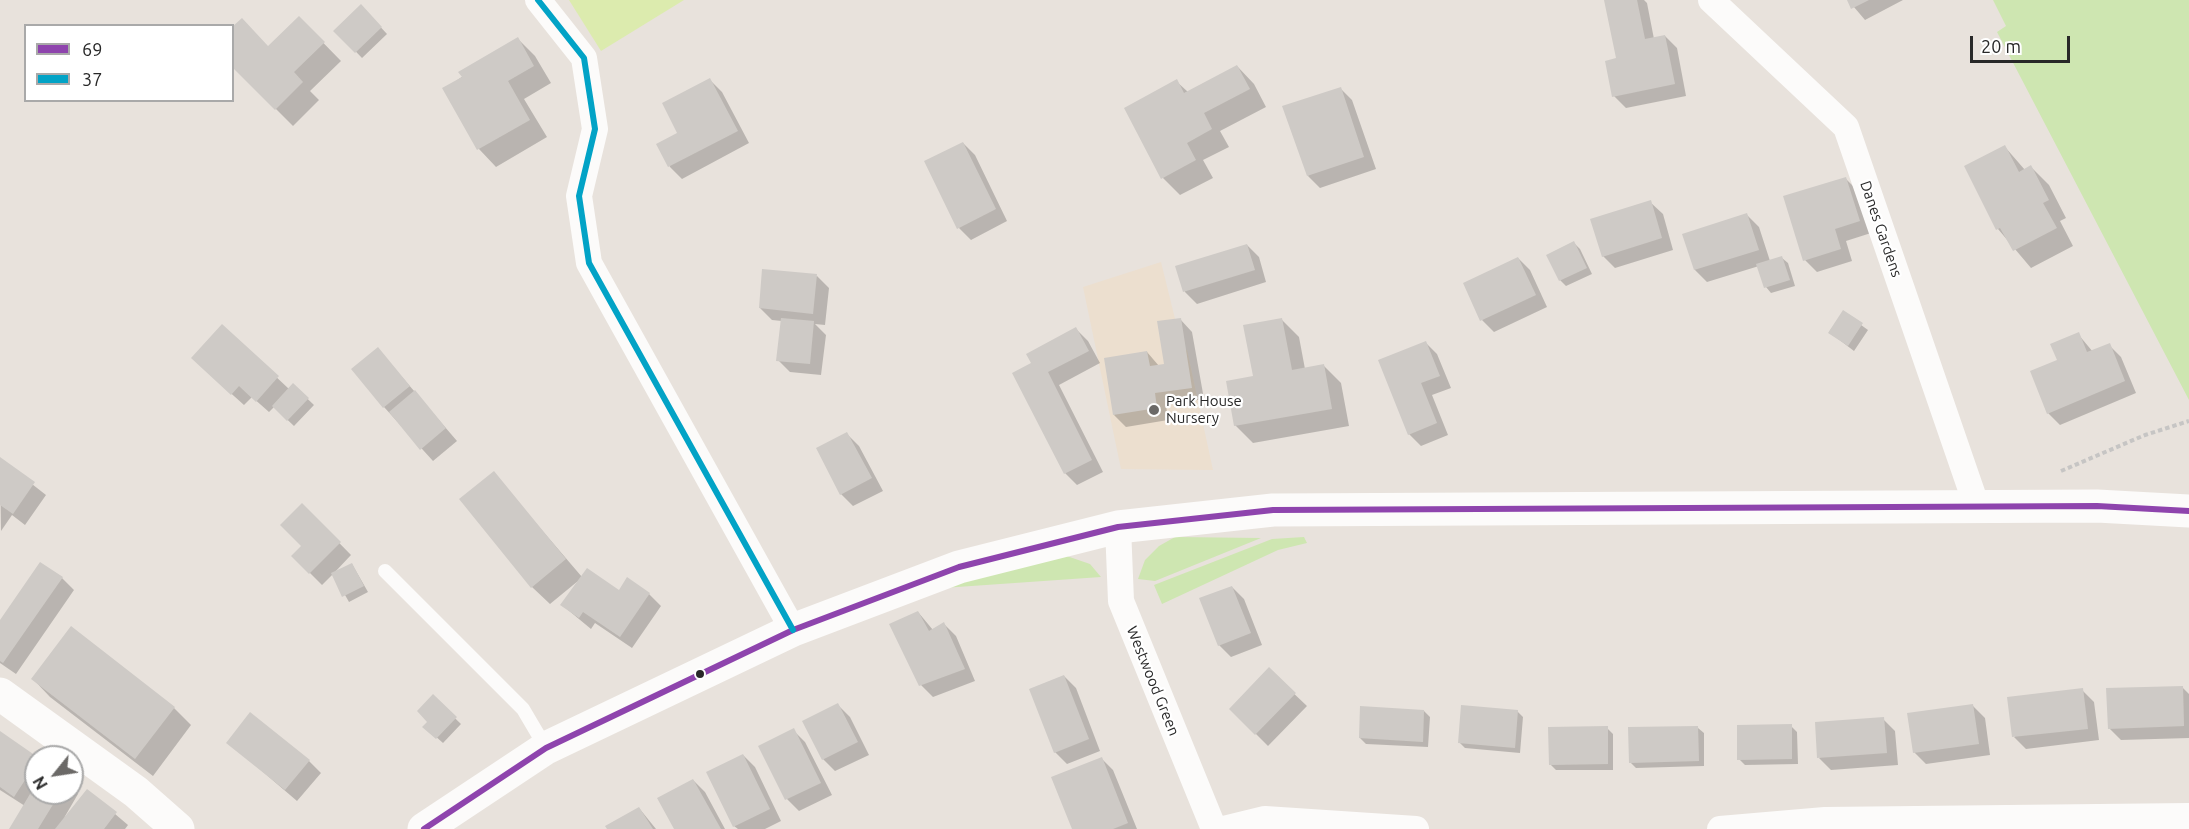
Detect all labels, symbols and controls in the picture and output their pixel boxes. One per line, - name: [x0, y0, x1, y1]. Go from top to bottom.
- legend: [24, 24, 234, 102]
- scale bar: [1973, 24, 2074, 62]
- text: 20 m: [1981, 36, 2021, 56]
- text: 69: [82, 39, 102, 59]
- text: 37: [82, 69, 102, 89]
- street label: Danes Gardens: [1856, 179, 1906, 279]
- place label: Park House Nursery: [1166, 392, 1242, 427]
- marker: Park House Nursery: [1147, 403, 1161, 417]
- street label: Westwood Green: [1123, 624, 1183, 738]
- unlabelled marker: [694, 668, 706, 680]
- north arrow: [24, 745, 84, 805]
- text: N: [29, 773, 51, 793]

